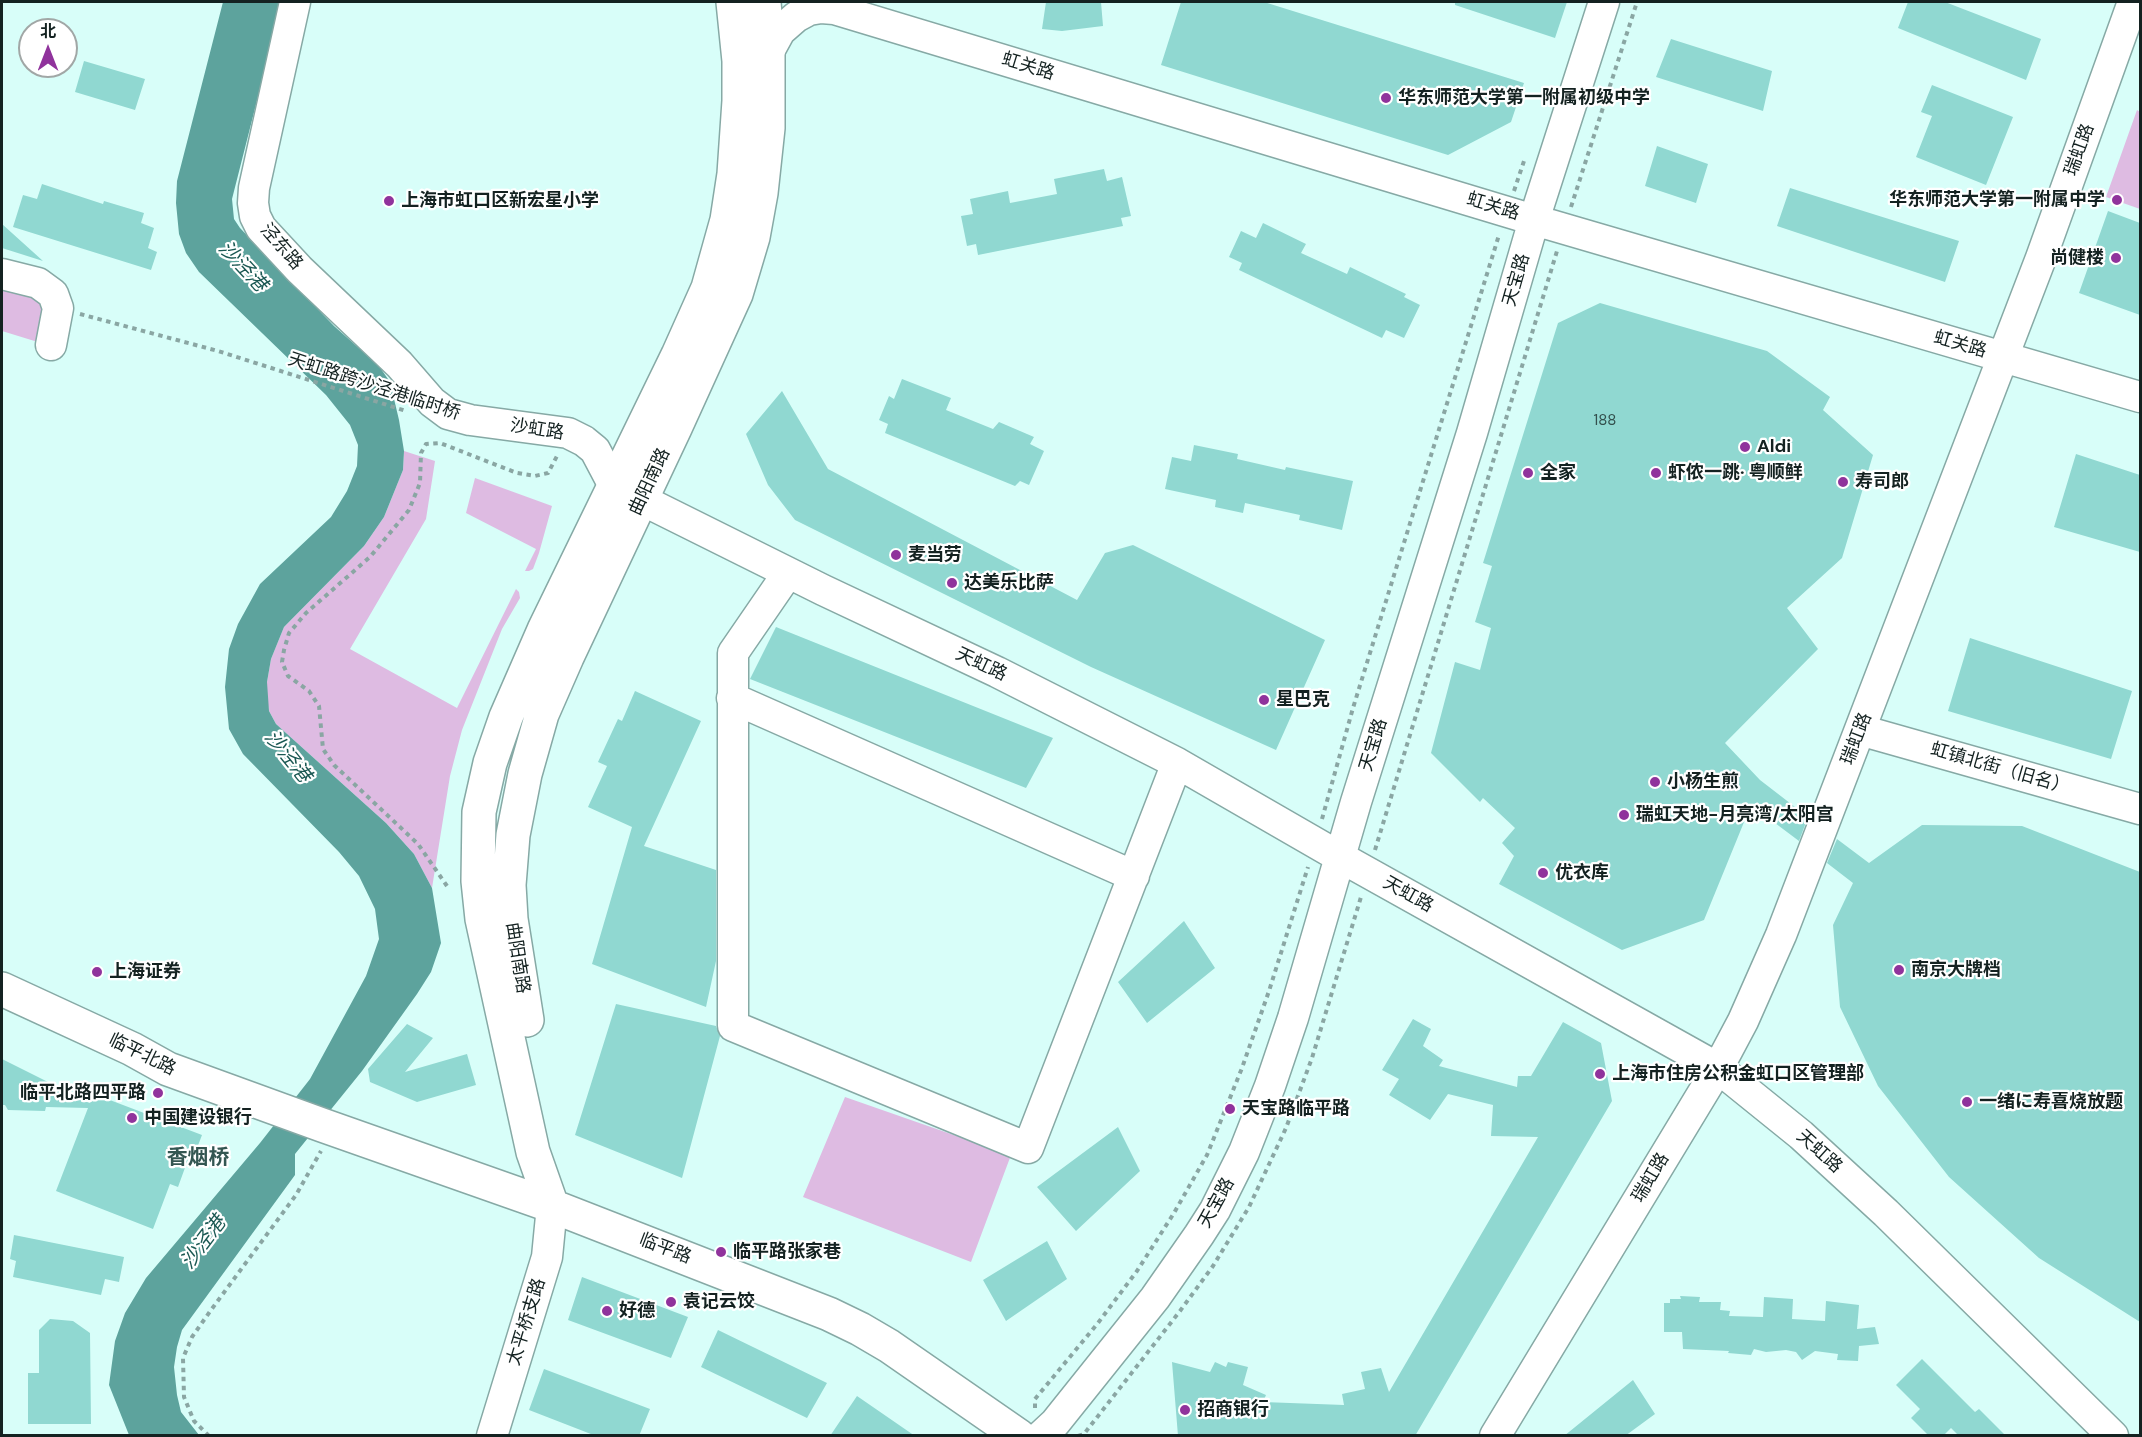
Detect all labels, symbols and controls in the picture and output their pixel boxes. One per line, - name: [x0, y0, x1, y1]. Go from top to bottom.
- north arrow: [18, 18, 78, 78]
- text: 北: [40, 21, 56, 42]
- street label: 虹关路: [999, 49, 1057, 85]
- place label: 华东师范大学第一附属初级中学: [1398, 87, 1650, 109]
- marker: 华东师范大学第一附属初级中学: [1379, 91, 1393, 105]
- street label: 瑞虹路: [2061, 121, 2099, 179]
- street label: 虹关路: [1464, 189, 1522, 225]
- place label: 华东师范大学第一附属中学: [1889, 189, 2105, 211]
- place label: 上海市虹口区新宏星小学: [401, 190, 599, 212]
- marker: 华东师范大学第一附属中学: [2110, 193, 2124, 207]
- marker: 上海市虹口区新宏星小学: [382, 194, 396, 208]
- street label: 泾东路: [255, 220, 307, 274]
- water label: 沙泾港: [213, 237, 271, 297]
- place label: 尚健楼: [2050, 247, 2104, 269]
- street label: 天宝路: [1499, 251, 1535, 309]
- marker: 尚健楼: [2109, 251, 2123, 265]
- street label: 虹关路: [1931, 327, 1989, 363]
- street label: 天虹路跨沙泾港临时桥: [285, 349, 463, 425]
- house number: 188: [1594, 412, 1616, 430]
- street label: 沙虹路: [509, 415, 565, 445]
- place label: Aldi: [1757, 436, 1791, 458]
- marker: Aldi: [1738, 440, 1752, 454]
- street label: 曲阳南路: [625, 445, 675, 519]
- place label: 全家: [1540, 462, 1576, 484]
- place label: 虾侬一跳· 粤顺鲜: [1668, 462, 1803, 484]
- marker: 全家: [1521, 466, 1535, 480]
- marker: 虾侬一跳· 粤顺鲜: [1649, 466, 1663, 480]
- place label: 寿司郎: [1855, 471, 1909, 493]
- marker: 寿司郎: [1836, 475, 1850, 489]
- place label: 麦当劳: [908, 544, 962, 566]
- marker: 麦当劳: [889, 548, 903, 562]
- place label: 达美乐比萨: [964, 572, 1054, 594]
- marker: 达美乐比萨: [945, 576, 959, 590]
- street label: 天虹路: [952, 644, 1010, 686]
- place label: 星巴克: [1276, 689, 1330, 711]
- marker: 星巴克: [1257, 693, 1271, 707]
- street label: 瑞虹路: [1837, 710, 1877, 768]
- street label: 天宝路: [1356, 716, 1392, 774]
- water label: 沙泾港: [259, 726, 315, 788]
- street label: 虹镇北街（旧名）: [1928, 739, 2072, 799]
- place label: 小杨生煎: [1667, 771, 1739, 793]
- marker: 小杨生煎: [1648, 775, 1662, 789]
- place label: 瑞虹天地-月亮湾/太阳宫: [1636, 804, 1834, 826]
- marker: 瑞虹天地-月亮湾/太阳宫: [1617, 808, 1631, 822]
- place label: 优衣库: [1555, 862, 1609, 884]
- marker: 优衣库: [1536, 866, 1550, 880]
- street label: 天虹路: [1379, 872, 1437, 918]
- street label: 曲阳南路: [501, 921, 533, 995]
- place label: 南京大牌档: [1911, 959, 2001, 981]
- place label: 上海证券: [109, 961, 181, 983]
- marker: 南京大牌档: [1892, 963, 1906, 977]
- marker: 上海证券: [90, 965, 104, 979]
- street label: 临平北路: [105, 1030, 179, 1080]
- place label: 上海市住房公积金虹口区管理部: [1612, 1063, 1864, 1085]
- marker: 上海市住房公积金虹口区管理部: [1593, 1067, 1607, 1081]
- place label: 临平北路四平路: [20, 1082, 146, 1104]
- marker: 临平北路四平路: [151, 1086, 165, 1100]
- place label: 一绪に寿喜烧放题: [1979, 1091, 2123, 1113]
- marker: 一绪に寿喜烧放题: [1960, 1095, 1974, 1109]
- place label: 天宝路临平路: [1242, 1098, 1350, 1120]
- marker: 天宝路临平路: [1223, 1102, 1237, 1116]
- place label: 中国建设银行: [144, 1107, 252, 1129]
- marker: 中国建设银行: [125, 1111, 139, 1125]
- street label: 天虹路: [1792, 1126, 1846, 1178]
- district label: 香烟桥: [167, 1145, 229, 1171]
- street label: 瑞虹路: [1628, 1149, 1674, 1207]
- street label: 天宝路: [1194, 1174, 1240, 1232]
- water label: 沙泾港: [176, 1212, 232, 1274]
- street label: 临平路: [636, 1229, 694, 1269]
- place label: 临平路张家巷: [733, 1241, 841, 1263]
- marker: 临平路张家巷: [714, 1245, 728, 1259]
- street label: 太平桥支路: [504, 1276, 550, 1368]
- place label: 袁记云饺: [683, 1291, 755, 1313]
- marker: 袁记云饺: [664, 1295, 678, 1309]
- place label: 好德: [619, 1300, 655, 1322]
- marker: 好德: [600, 1304, 614, 1318]
- place label: 招商银行: [1197, 1399, 1269, 1421]
- marker: 招商银行: [1178, 1403, 1192, 1417]

